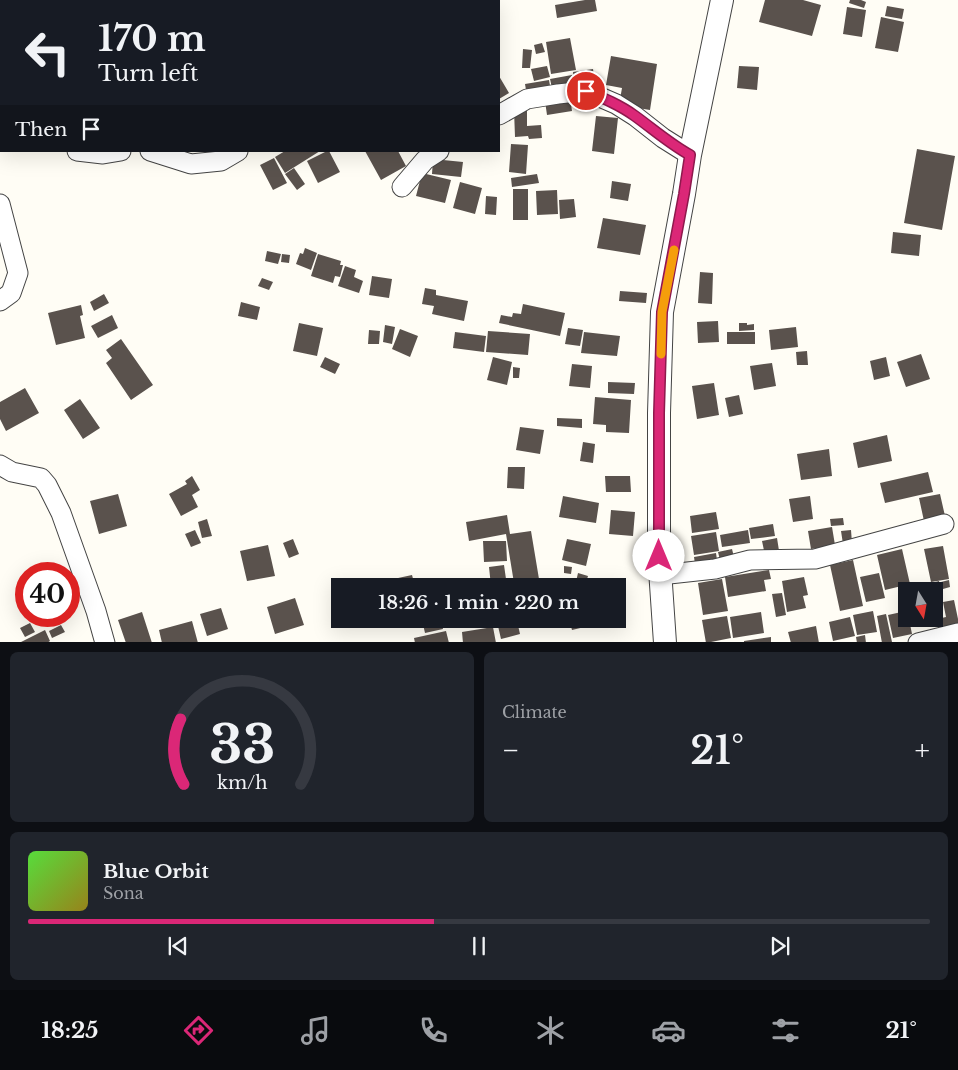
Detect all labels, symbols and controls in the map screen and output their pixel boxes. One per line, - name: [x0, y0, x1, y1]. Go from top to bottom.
- text: 170 m: [98, 17, 206, 60]
- icon: left: [15, 20, 80, 85]
- text: Turn left: [98, 60, 198, 87]
- pin: [565, 70, 607, 112]
- icon: arrive: [572, 77, 600, 105]
- icon: arrive: [77, 115, 105, 143]
- text: Then: [15, 118, 67, 141]
- position arrow: [632, 529, 684, 581]
- speed limit sign: 40: [15, 562, 80, 627]
- north arrow: [898, 582, 942, 628]
- map controls: [898, 582, 943, 627]
- text: 18:26 · 1 min · 220 m: [378, 591, 579, 614]
- text: Climate: [502, 702, 567, 722]
- text: 33: [209, 713, 275, 777]
- text: 21°: [690, 727, 744, 774]
- text: −: [502, 733, 520, 768]
- text: +: [915, 733, 930, 768]
- text: km/h: [217, 772, 267, 794]
- text: Blue Orbit: [103, 860, 209, 883]
- text: Sona: [103, 883, 144, 903]
- icon: previous: [164, 932, 192, 960]
- icon: pause: [465, 932, 493, 960]
- icon: next: [766, 932, 794, 960]
- icon: directions: [181, 1013, 216, 1048]
- icon: music: [298, 1013, 333, 1048]
- icon: phone: [416, 1013, 451, 1048]
- icon: climate: [533, 1013, 568, 1048]
- icon: car: [651, 1013, 686, 1048]
- icon: filters: [768, 1013, 803, 1048]
- text: 18:25: [41, 1017, 98, 1044]
- text: 21°: [886, 1017, 917, 1044]

